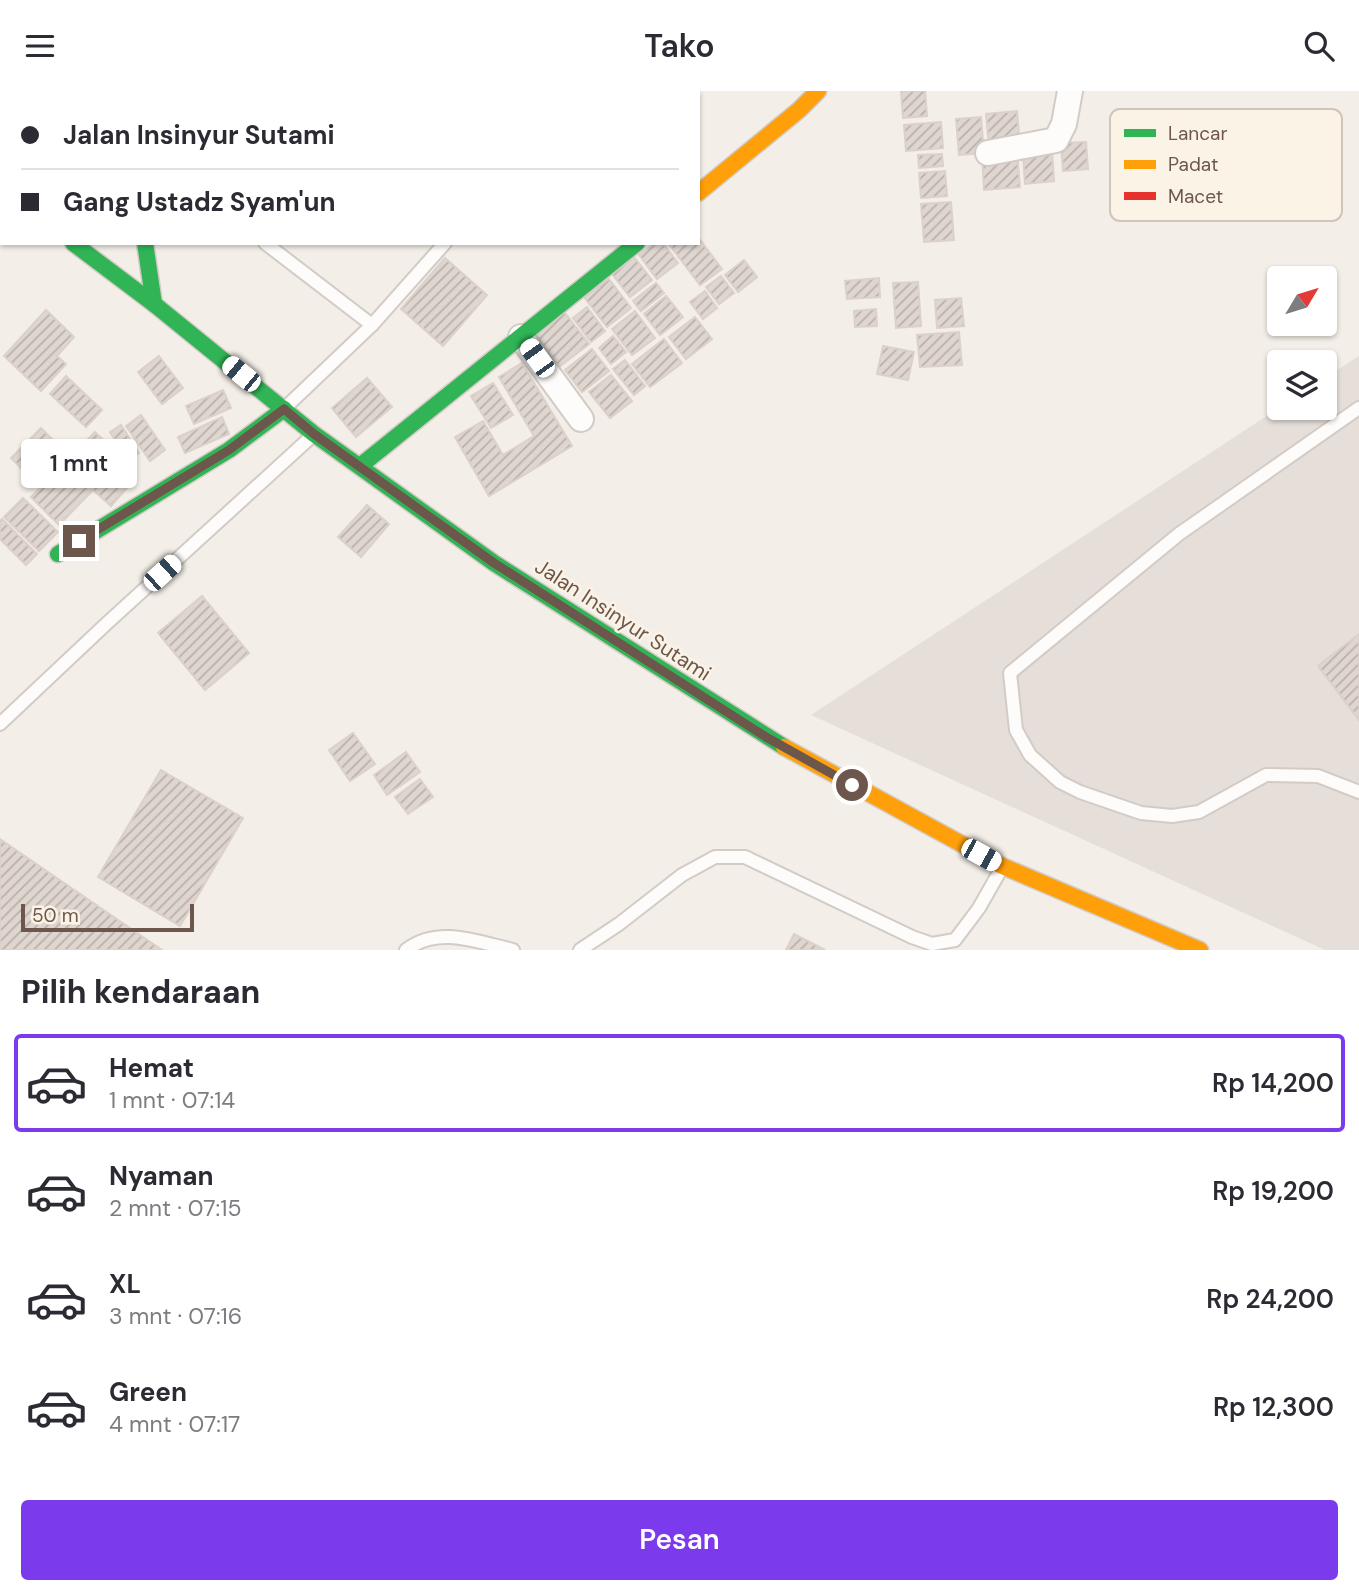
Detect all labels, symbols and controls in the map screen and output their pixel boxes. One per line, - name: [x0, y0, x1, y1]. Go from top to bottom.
- text: Tako: [644, 25, 715, 67]
- icon: menu: [21, 27, 59, 65]
- icon: search: [1300, 27, 1338, 65]
- legend: [1110, 109, 1342, 221]
- text: Jalan Insinyur Sutami: [63, 118, 335, 152]
- text: Lancar: [1168, 121, 1228, 146]
- text: Padat: [1168, 152, 1218, 177]
- text: Macet: [1168, 184, 1223, 209]
- text: Gang Ustadz Syam'un: [63, 185, 336, 219]
- north arrow: [1267, 266, 1337, 336]
- map controls: [1267, 266, 1337, 420]
- car: [517, 335, 558, 381]
- button: layers: [1267, 350, 1337, 420]
- car: [219, 353, 264, 395]
- callout: 1 mnt: [21, 440, 137, 489]
- text: 1 mnt: [50, 448, 108, 478]
- route end: [63, 525, 95, 557]
- car: [140, 551, 185, 595]
- street label: Jalan Insinyur Sutami: [530, 553, 716, 687]
- route start: [836, 769, 868, 801]
- car: [958, 836, 1005, 874]
- scale bar: [21, 901, 194, 933]
- text: 50 m: [32, 903, 79, 928]
- text: Pilih kendaraan: [21, 971, 260, 1013]
- text: Hemat: [109, 1051, 194, 1085]
- icon: car: [25, 1052, 88, 1115]
- text: Rp 14,200: [1212, 1066, 1334, 1100]
- text: 1 mnt · 07:14: [109, 1085, 235, 1115]
- text: Nyaman: [109, 1159, 214, 1193]
- icon: car: [25, 1160, 88, 1223]
- text: Rp 19,200: [1212, 1174, 1334, 1208]
- text: 2 mnt · 07:15: [109, 1193, 241, 1223]
- text: XL: [109, 1267, 141, 1301]
- icon: car: [25, 1268, 88, 1331]
- text: Rp 24,200: [1206, 1282, 1334, 1316]
- text: 3 mnt · 07:16: [109, 1301, 242, 1331]
- text: Green: [109, 1375, 187, 1409]
- icon: car: [25, 1376, 88, 1439]
- text: Rp 12,300: [1213, 1390, 1334, 1424]
- text: 4 mnt · 07:17: [109, 1409, 240, 1439]
- button: Pesan: [21, 1500, 1338, 1580]

